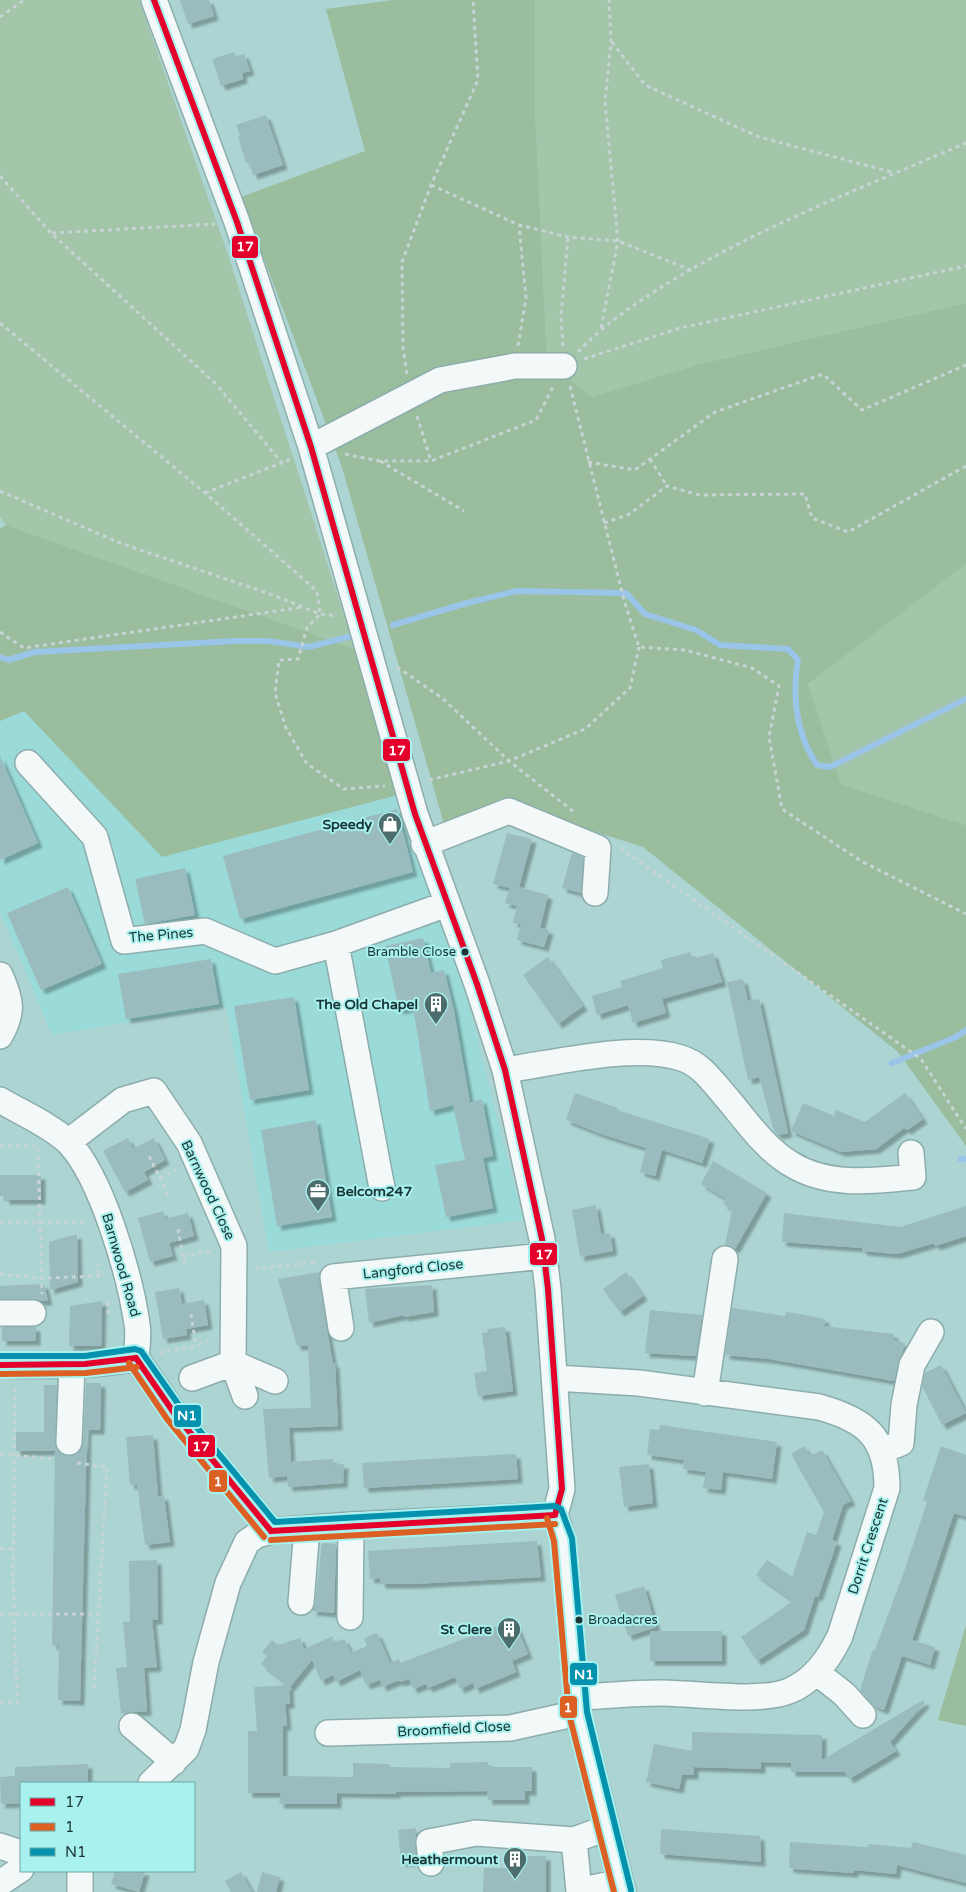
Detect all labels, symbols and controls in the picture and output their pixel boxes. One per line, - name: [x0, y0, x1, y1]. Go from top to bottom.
- line badge: 17: [231, 235, 259, 259]
- text: 17: [236, 238, 254, 255]
- line badge: 17: [382, 738, 411, 762]
- text: 17: [388, 742, 406, 759]
- shop icon: Speedy: [377, 811, 403, 845]
- place label: Speedy: [322, 816, 372, 833]
- street label: The Pines: [128, 924, 194, 946]
- place label: Bramble Close: [367, 944, 456, 960]
- marker: Bramble Close: [460, 947, 470, 957]
- building icon: The Old Chapel: [423, 991, 449, 1025]
- place label: The Old Chapel: [315, 996, 418, 1013]
- street label: Barnwood Close: [177, 1137, 239, 1243]
- office icon: Belcom247: [305, 1178, 331, 1212]
- place label: Belcom247: [336, 1183, 412, 1200]
- street label: Barnwood Road: [98, 1211, 144, 1319]
- line badge: 17: [529, 1242, 558, 1266]
- text: 17: [535, 1246, 553, 1263]
- street label: Langford Close: [362, 1255, 464, 1283]
- line badge: N1: [173, 1404, 202, 1428]
- text: N1: [177, 1407, 197, 1424]
- line badge: 17: [187, 1434, 216, 1458]
- text: 17: [192, 1438, 210, 1455]
- line badge: 1: [208, 1469, 228, 1493]
- text: 1: [214, 1473, 222, 1490]
- street label: Dorrit Crescent: [844, 1495, 892, 1596]
- place label: Broadacres: [588, 1612, 658, 1628]
- marker: Broadacres: [574, 1615, 584, 1625]
- building icon: St Clere: [496, 1616, 522, 1650]
- place label: St Clere: [440, 1621, 492, 1638]
- line badge: N1: [569, 1662, 598, 1686]
- text: N1: [574, 1666, 594, 1683]
- line badge: 1: [559, 1695, 578, 1719]
- text: 1: [564, 1699, 572, 1716]
- street label: Broomfield Close: [397, 1718, 511, 1740]
- legend: [20, 1782, 195, 1872]
- text: 17: [65, 1793, 84, 1811]
- text: 1: [65, 1818, 74, 1836]
- text: N1: [65, 1843, 86, 1861]
- building icon: Heathermount: [502, 1846, 528, 1880]
- place label: Heathermount: [401, 1851, 499, 1868]

